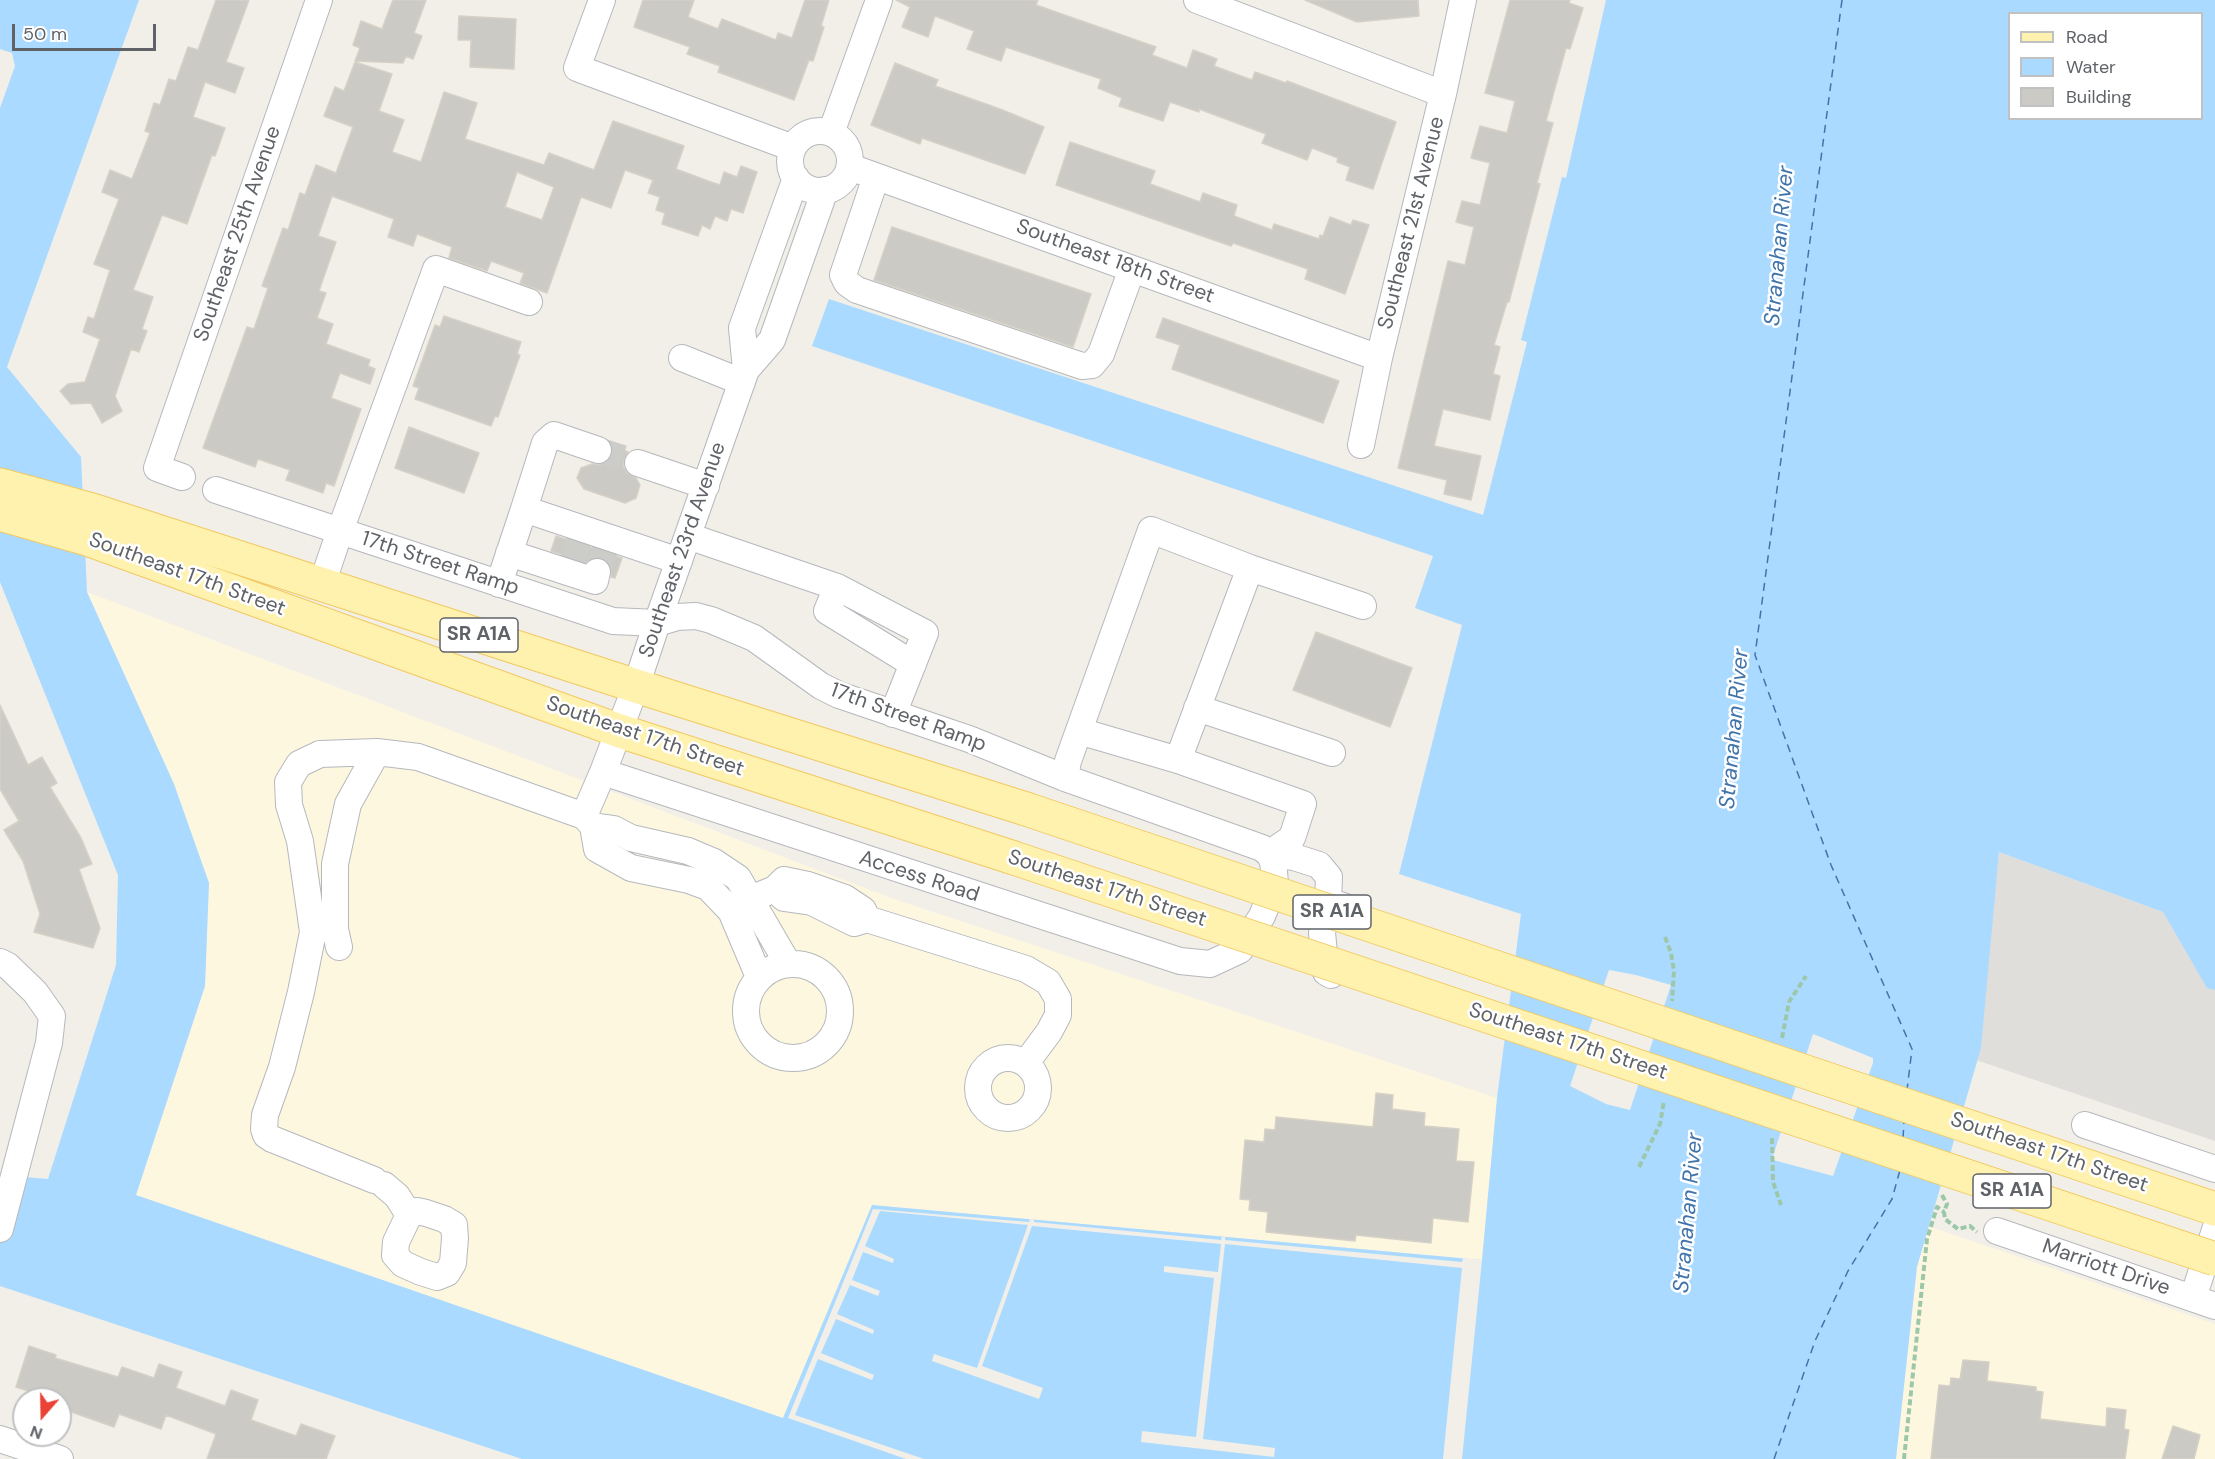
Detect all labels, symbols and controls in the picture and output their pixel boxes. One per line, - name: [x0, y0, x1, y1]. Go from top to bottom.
- scale bar: [15, 12, 159, 50]
- legend: [2008, 12, 2203, 120]
- text: 50 m: [23, 22, 67, 46]
- text: Road: [2066, 25, 2108, 49]
- text: Water: [2066, 55, 2116, 79]
- text: Building: [2066, 85, 2131, 109]
- street label: Southeast 21st Avenue: [1373, 114, 1451, 332]
- street label: Southeast 25th Avenue: [189, 123, 287, 345]
- water label: Stranahan River: [1760, 165, 1800, 327]
- street label: Southeast 18th Street: [1013, 214, 1217, 310]
- street label: Southeast 23rd Avenue: [634, 439, 732, 661]
- street label: 17th Street Ramp: [358, 527, 522, 601]
- street label: Southeast 17th Street: [85, 528, 289, 622]
- road number: SR A1A: [440, 618, 518, 652]
- water label: Stranahan River: [1715, 648, 1755, 810]
- street label: 17th Street Ramp: [827, 678, 989, 758]
- street label: Southeast 17th Street: [543, 691, 747, 783]
- street label: Southeast 17th Street: [1004, 845, 1210, 933]
- street label: Access Road: [856, 846, 982, 908]
- road number: SR A1A: [1293, 895, 1371, 929]
- street label: Southeast 17th Street: [1465, 998, 1671, 1086]
- street label: Southeast 17th Street: [1947, 1107, 2151, 1199]
- water label: Stranahan River: [1669, 1132, 1709, 1294]
- road number: SR A1A: [1973, 1174, 2051, 1208]
- street label: Marriott Drive: [2039, 1234, 2173, 1302]
- north arrow: [12, 1387, 72, 1447]
- text: N: [27, 1421, 45, 1444]

